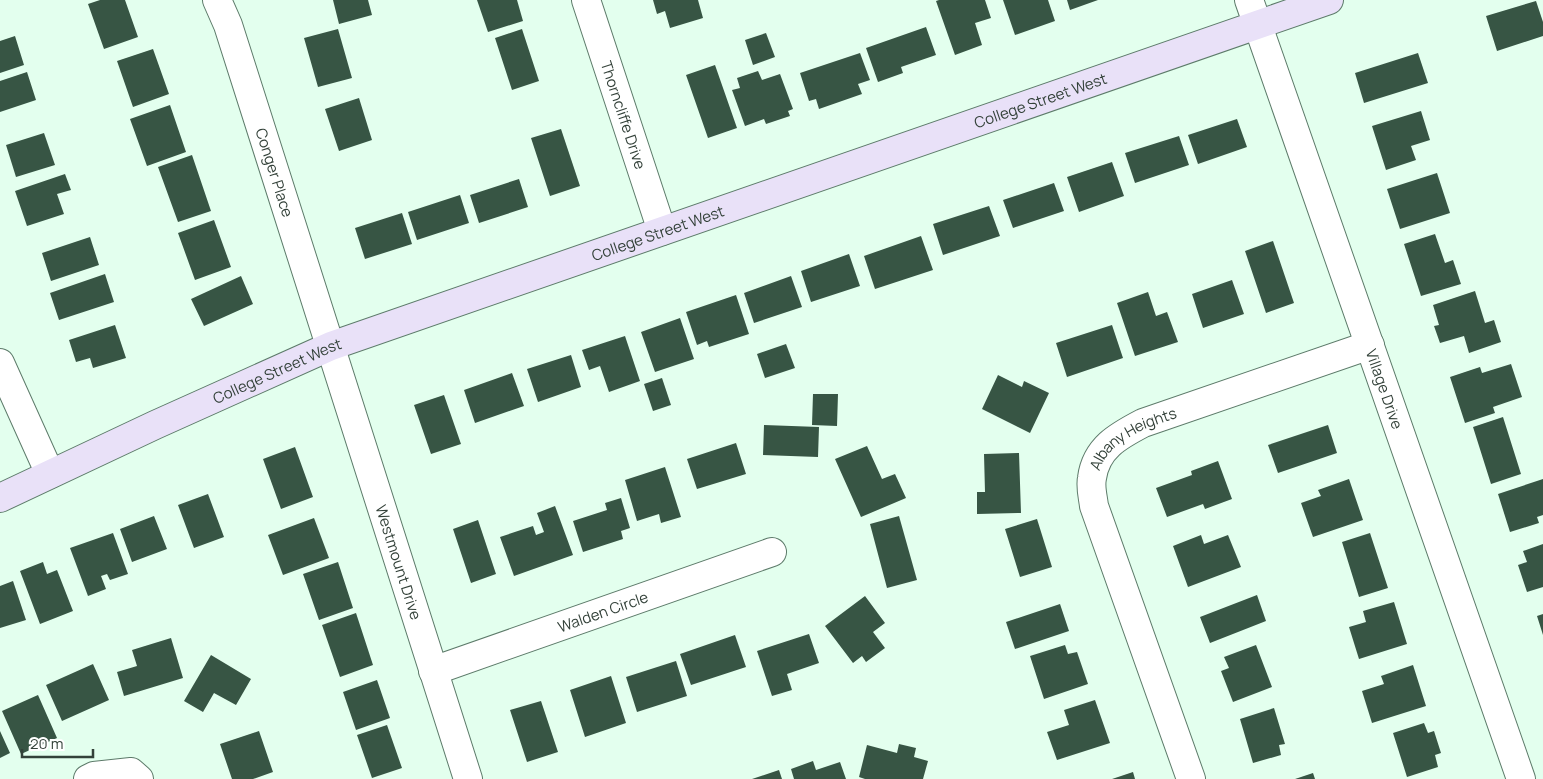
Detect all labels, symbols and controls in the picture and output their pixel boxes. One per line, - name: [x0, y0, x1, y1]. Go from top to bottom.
- street label: Thorncliffe Drive: [596, 58, 651, 172]
- street label: College Street West: [971, 67, 1109, 133]
- street label: Conger Place: [251, 125, 299, 220]
- street label: College Street West: [589, 200, 727, 265]
- street label: College Street West: [209, 333, 344, 408]
- street label: Village Drive: [1361, 346, 1409, 432]
- street label: Albany Heights: [1084, 402, 1179, 473]
- street label: Westmount Drive: [371, 502, 427, 622]
- street label: Walden Circle: [555, 586, 651, 637]
- scale bar: [22, 726, 94, 758]
- text: 20 m: [30, 733, 63, 754]

